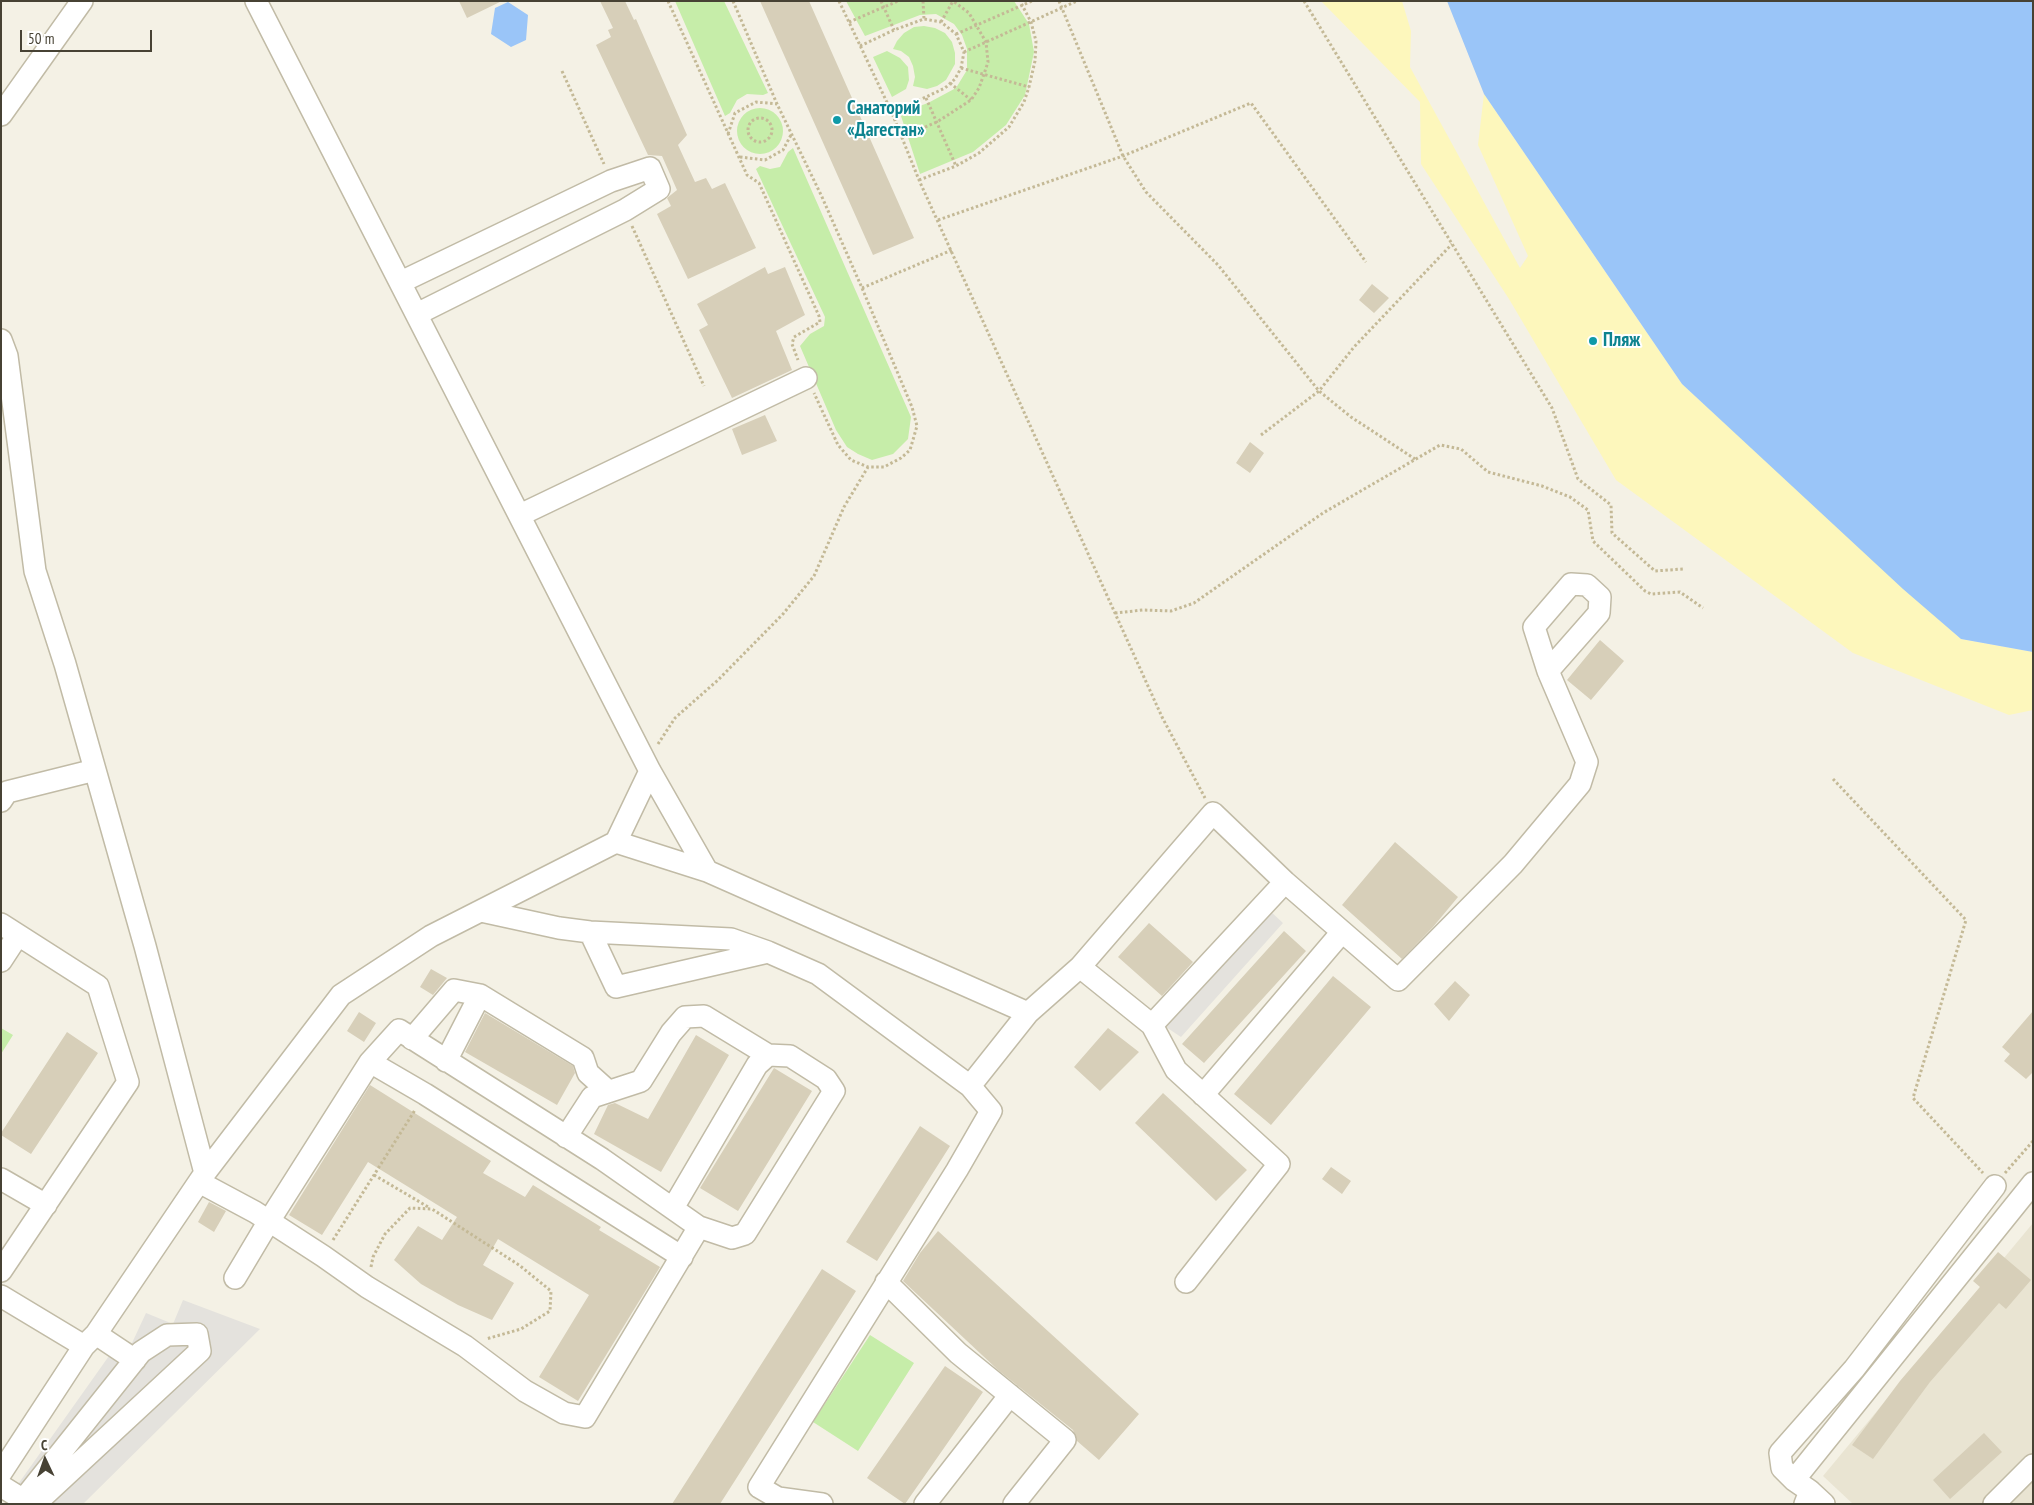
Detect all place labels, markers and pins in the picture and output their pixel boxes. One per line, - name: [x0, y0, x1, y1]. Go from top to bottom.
- place label: Санаторий «Дагестан»: [847, 98, 925, 142]
- marker: Санаторий «Дагестан»: [831, 114, 843, 126]
- place label: Пляж: [1603, 330, 1640, 352]
- marker: Пляж: [1587, 335, 1599, 347]

